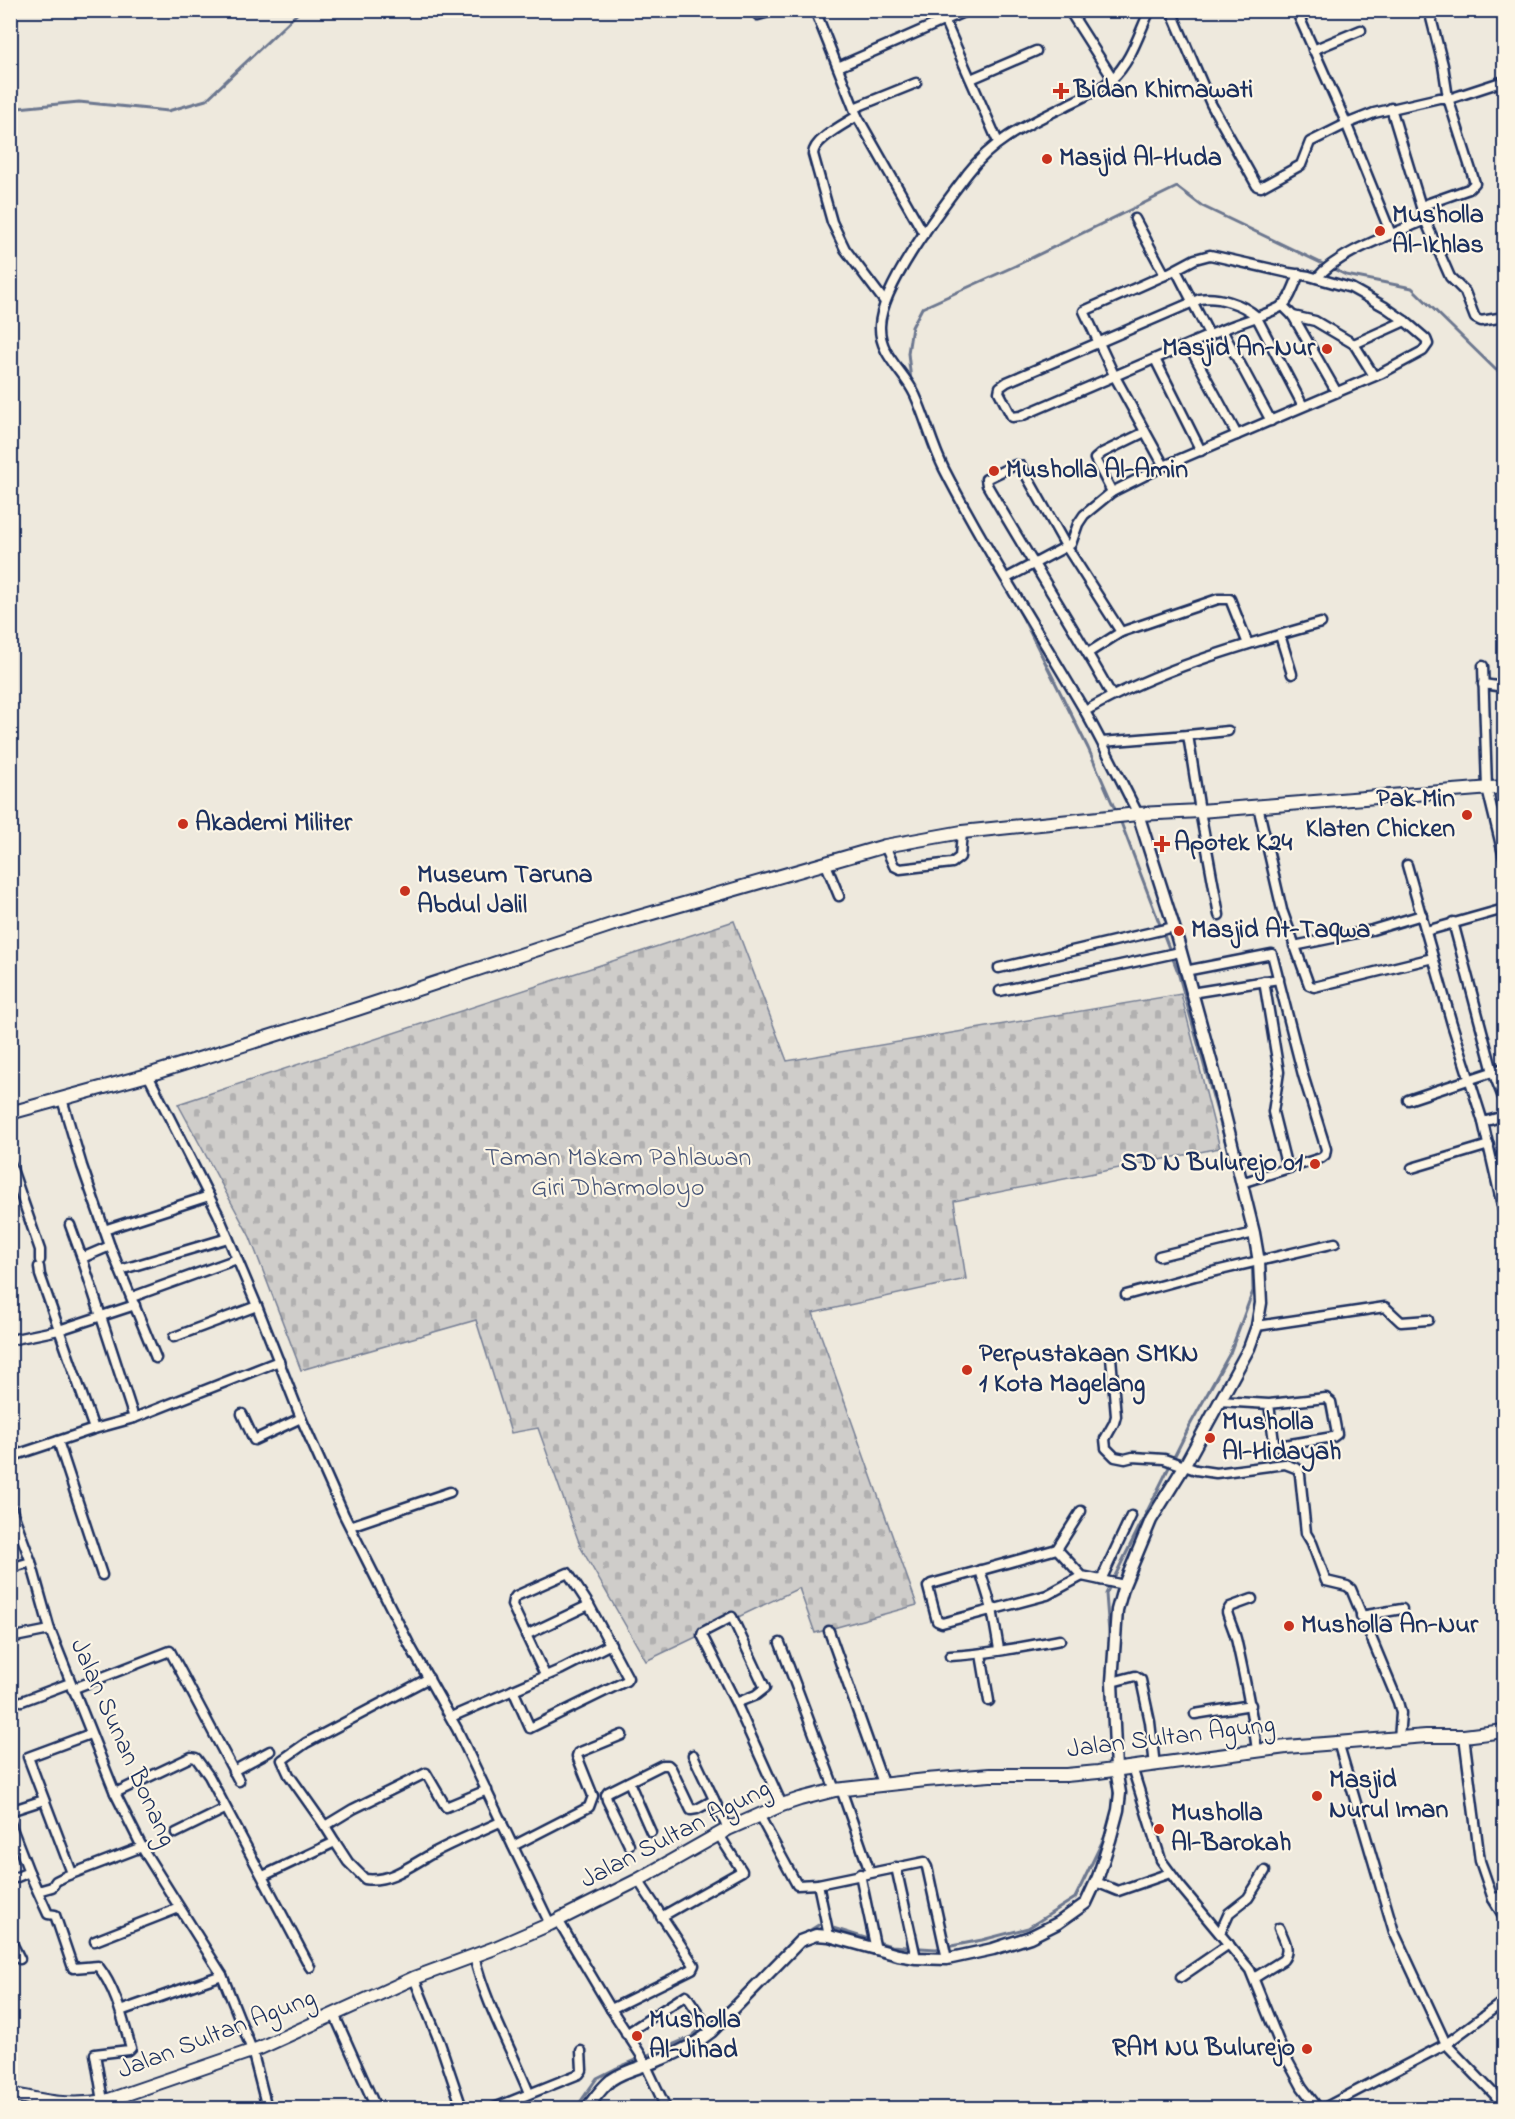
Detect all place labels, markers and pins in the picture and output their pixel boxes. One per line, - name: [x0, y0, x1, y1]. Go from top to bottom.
- place label: Bidan Khirnawati: [1073, 72, 1253, 110]
- marker: Bidan Khirnawati: [1052, 82, 1070, 100]
- place label: Masjid Al-Huda: [1059, 140, 1222, 178]
- marker: Masjid Al-Huda: [1040, 152, 1054, 166]
- place label: Musholla Al-Ikhlas: [1392, 197, 1484, 265]
- marker: Musholla Al-Ikhlas: [1373, 224, 1387, 238]
- place label: Masjid An-Nur: [1162, 330, 1316, 368]
- marker: Masjid An-Nur: [1320, 342, 1334, 356]
- place label: Musholla Al-Amin: [1006, 452, 1188, 490]
- marker: Musholla Al-Amin: [987, 464, 1001, 478]
- place label: Pak Min Klaten Chicken: [1306, 781, 1455, 849]
- place label: Akademi Militer: [195, 805, 353, 843]
- marker: Pak Min Klaten Chicken: [1460, 808, 1474, 822]
- marker: Akademi Militer: [176, 817, 190, 831]
- place label: Apotek K24: [1174, 825, 1292, 863]
- marker: Apotek K24: [1155, 837, 1169, 851]
- place label: Museum Taruna Abdul Jalil: [417, 857, 593, 925]
- marker: Museum Taruna Abdul Jalil: [398, 884, 412, 898]
- place label: Masjid At-Taqwa: [1191, 912, 1370, 950]
- marker: Masjid At-Taqwa: [1172, 924, 1186, 938]
- place label: SD N Bulurejo 01: [1121, 1145, 1304, 1183]
- marker: SD N Bulurejo 01: [1308, 1157, 1322, 1171]
- place label: Perpustakaan SMKN 1 Kota Magelang: [979, 1336, 1199, 1405]
- marker: Perpustakaan SMKN 1 Kota Magelang: [960, 1363, 974, 1377]
- place label: Musholla Al-Hidayah: [1222, 1404, 1341, 1472]
- marker: Musholla Al-Hidayah: [1203, 1431, 1217, 1445]
- place label: Musholla An-Nur: [1301, 1607, 1479, 1645]
- marker: Musholla An-Nur: [1282, 1619, 1296, 1633]
- place label: Masjid Nurul Iman: [1329, 1762, 1448, 1830]
- marker: Masjid Nurul Iman: [1310, 1789, 1324, 1803]
- place label: Musholla Al-Barokah: [1171, 1795, 1291, 1863]
- marker: Musholla Al-Barokah: [1152, 1822, 1166, 1836]
- place label: Musholla Al-Jihad: [649, 2002, 741, 2070]
- marker: Musholla Al-Jihad: [630, 2029, 644, 2043]
- place label: RAM NU Bulurejo: [1112, 2030, 1295, 2068]
- marker: RAM NU Bulurejo: [1300, 2042, 1314, 2056]

